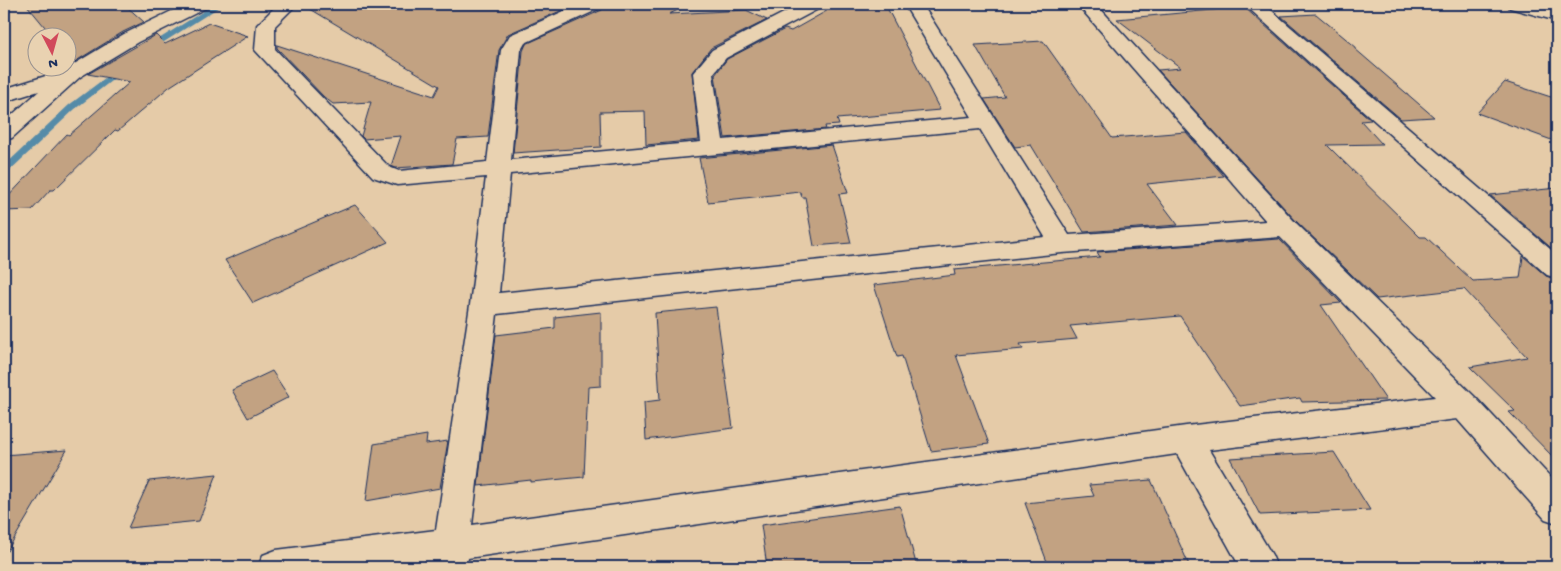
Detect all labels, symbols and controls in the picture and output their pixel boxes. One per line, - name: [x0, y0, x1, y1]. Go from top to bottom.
- north arrow: [28, 28, 78, 78]
- text: N: [48, 54, 59, 71]

